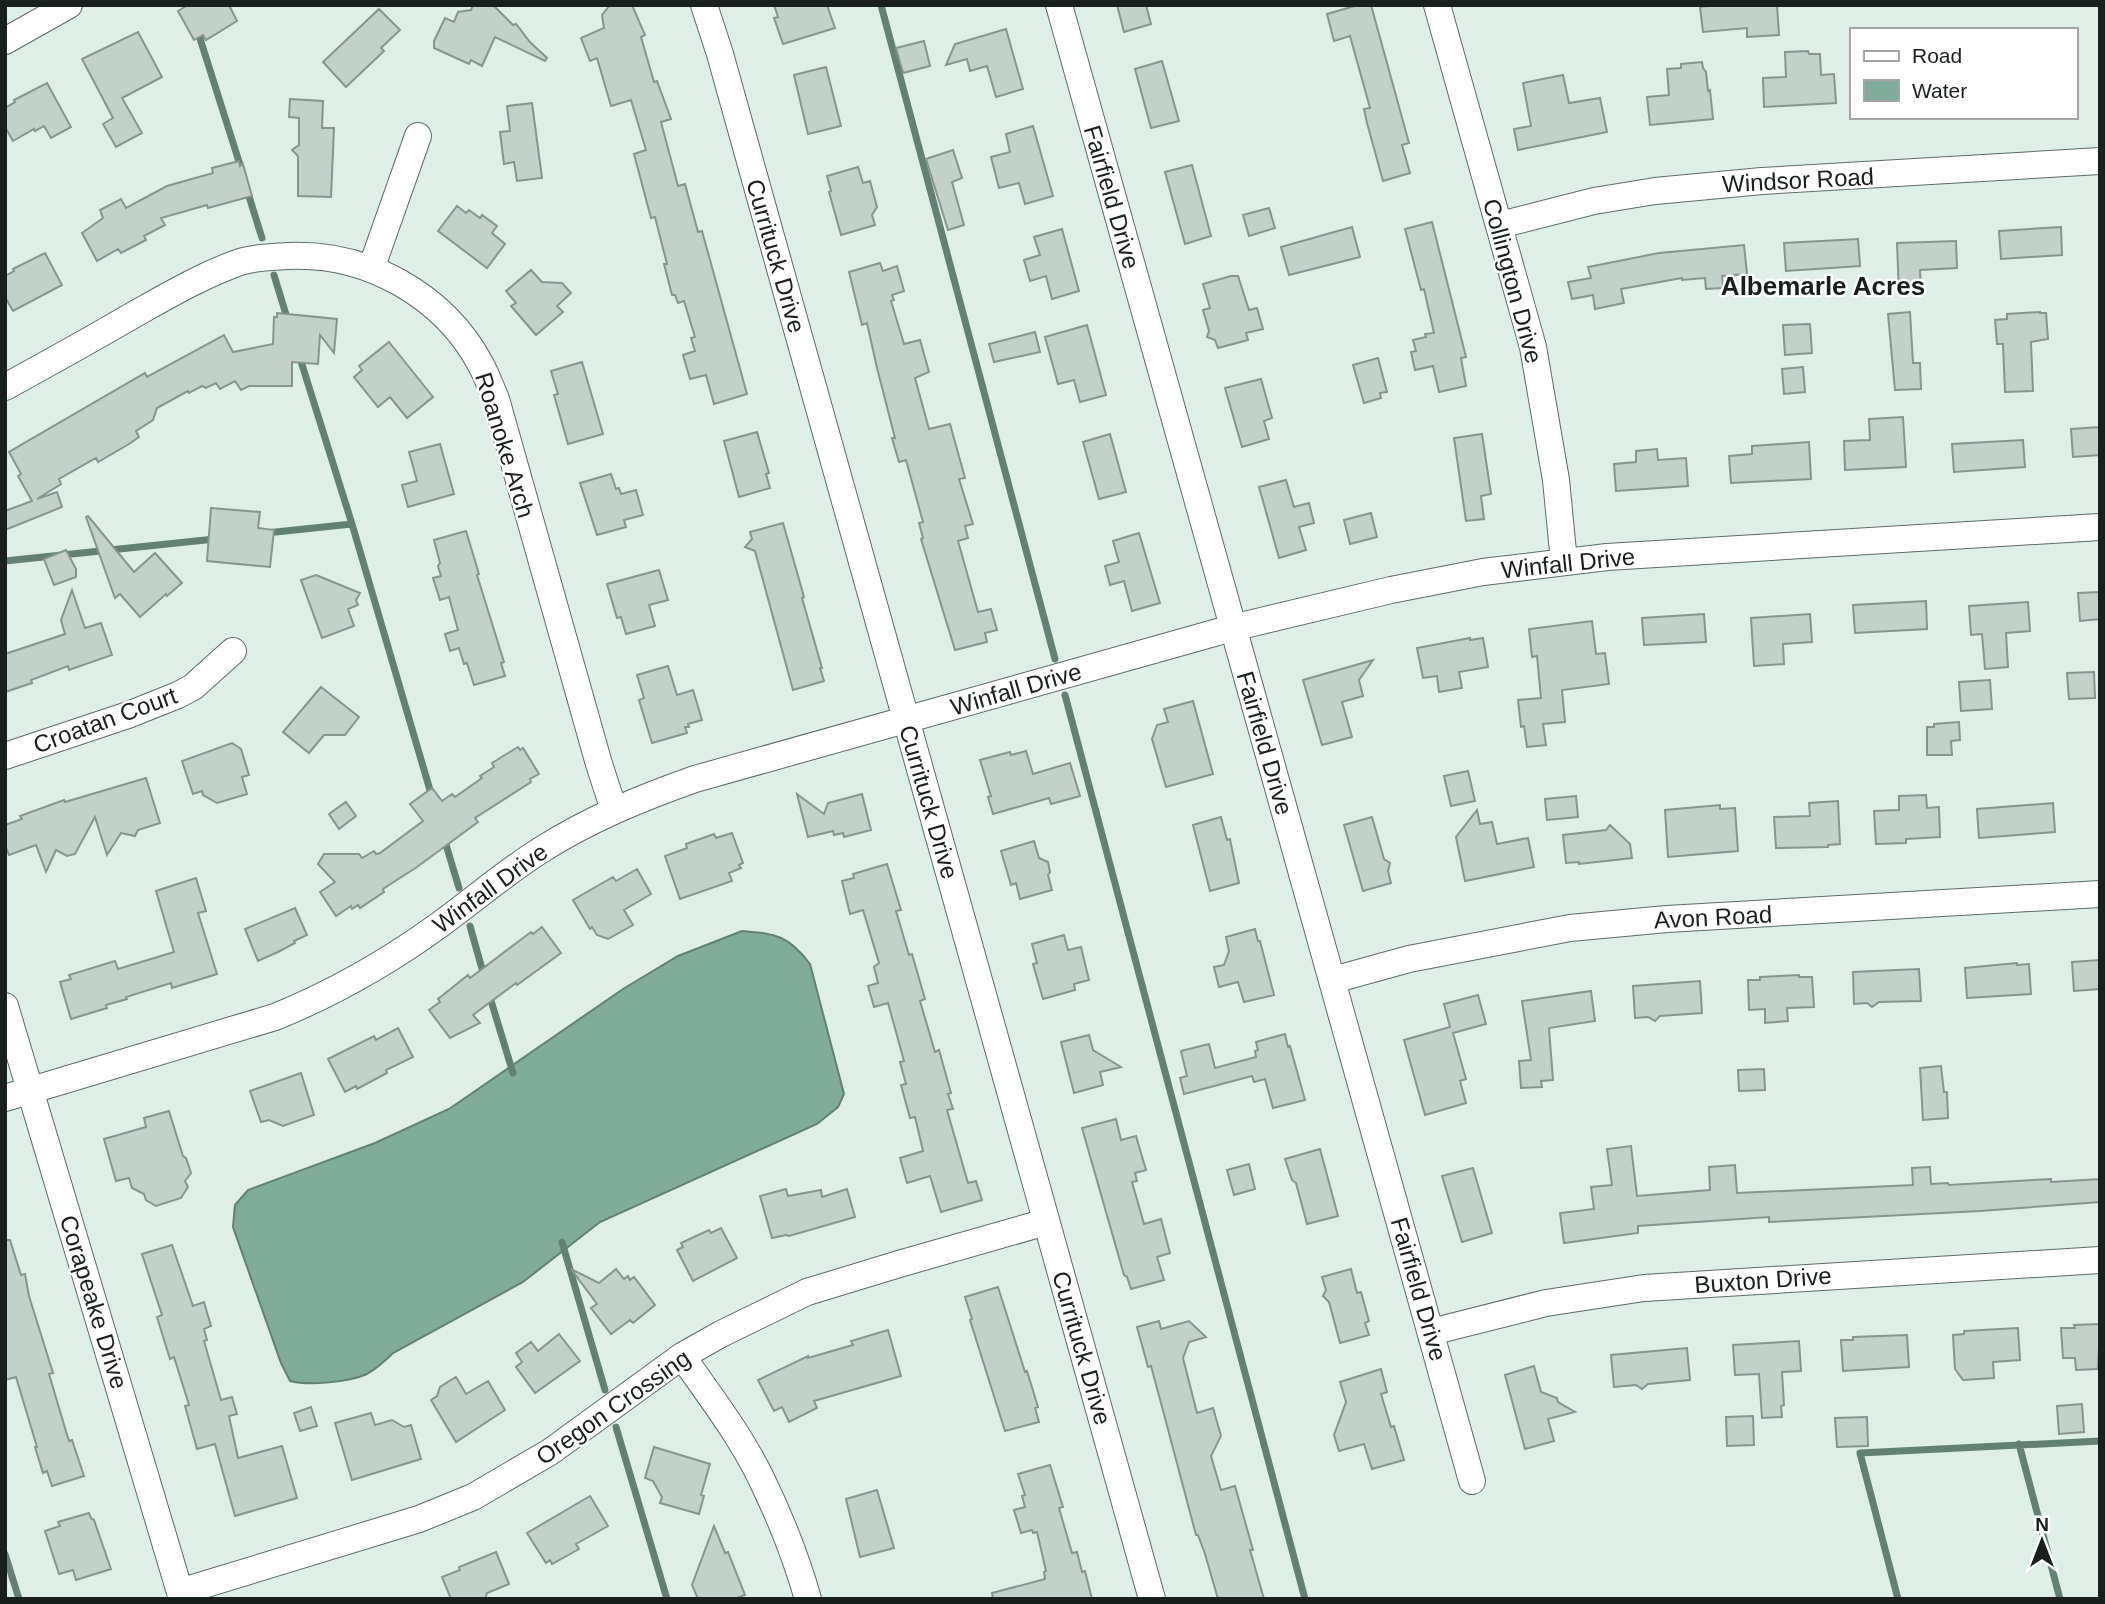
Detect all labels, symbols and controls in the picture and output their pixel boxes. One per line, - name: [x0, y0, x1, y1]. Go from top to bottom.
- legend: [1850, 28, 2077, 119]
- text: Road: [1912, 44, 1962, 67]
- text: Water: [1912, 79, 1967, 102]
- street label: Fairfield Drive: [1079, 122, 1145, 272]
- street label: Windsor Road: [1721, 163, 1875, 197]
- street label: Currituck Drive: [741, 176, 811, 336]
- street label: Collington Drive: [1478, 196, 1548, 366]
- district label: Albemarle Acres: [1721, 271, 1925, 301]
- street label: Roanoke Arch: [470, 369, 540, 521]
- street label: Winfall Drive: [1500, 543, 1636, 583]
- street label: Winfall Drive: [948, 657, 1084, 721]
- street label: Fairfield Drive: [1232, 668, 1298, 818]
- street label: Croatan Court: [30, 681, 181, 758]
- street label: Currituck Drive: [894, 722, 964, 882]
- street label: Winfall Drive: [428, 837, 552, 939]
- street label: Avon Road: [1653, 900, 1773, 934]
- street label: Corapeake Drive: [55, 1212, 133, 1392]
- street label: Fairfield Drive: [1386, 1214, 1452, 1364]
- street label: Buxton Drive: [1694, 1262, 1832, 1298]
- street label: Currituck Drive: [1047, 1268, 1117, 1428]
- street label: Oregon Crossing: [531, 1344, 695, 1470]
- north arrow: [2007, 1506, 2077, 1576]
- text: N: [2035, 1514, 2049, 1535]

